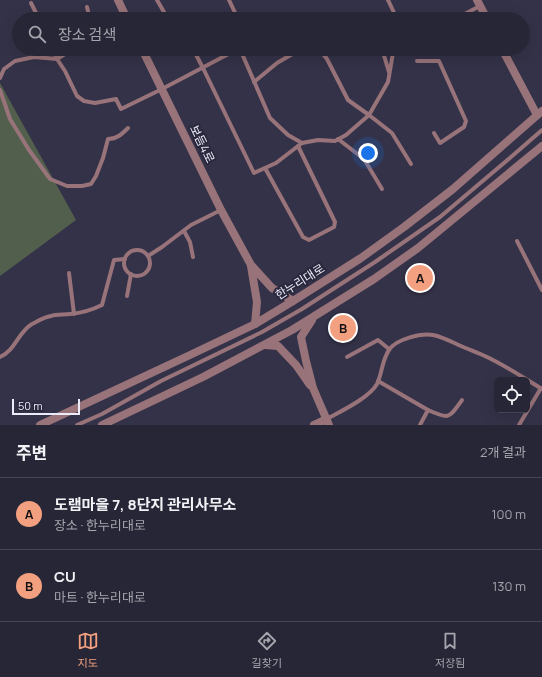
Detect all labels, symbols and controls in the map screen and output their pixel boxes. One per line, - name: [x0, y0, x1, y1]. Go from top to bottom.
- search box: [12, 12, 530, 56]
- icon: search: [26, 23, 48, 45]
- text: 장소 검색: [58, 24, 116, 45]
- street label: 보듬4로: [186, 122, 219, 166]
- your location: [358, 143, 378, 163]
- street label: 한누리대로: [272, 260, 328, 303]
- pin: A: [407, 263, 433, 293]
- pin: B: [330, 313, 356, 343]
- map controls: [494, 377, 530, 413]
- button: locate: [494, 377, 530, 413]
- scale bar: [12, 397, 80, 416]
- text: 50 m: [18, 398, 43, 413]
- text: 주변: [16, 441, 47, 464]
- text: 2개 결과: [480, 443, 526, 461]
- text: 도램마을 7, 8단지 관리사무소: [54, 494, 236, 515]
- text: A: [25, 505, 33, 523]
- text: 100 m: [491, 505, 526, 523]
- text: 장소 · 한누리대로: [54, 516, 146, 534]
- text: CU: [54, 566, 76, 587]
- text: B: [25, 577, 33, 595]
- text: 130 m: [492, 577, 526, 595]
- text: 마트 · 한누리대로: [54, 588, 146, 606]
- tab: 지도: [77, 630, 99, 670]
- tab: 길찾기: [252, 630, 282, 670]
- tab: 저장됨: [435, 630, 465, 670]

